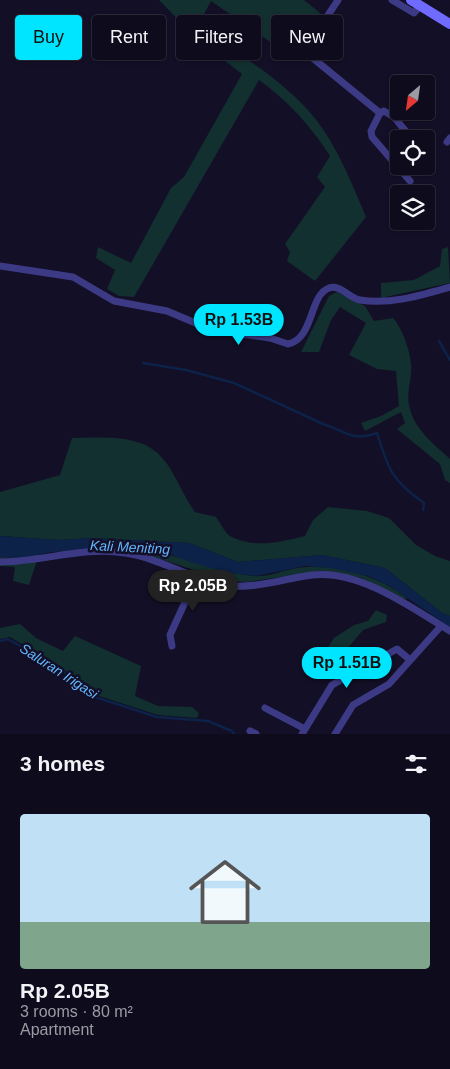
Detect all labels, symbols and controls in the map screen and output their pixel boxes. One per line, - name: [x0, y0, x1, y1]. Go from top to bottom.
- chip: Buy: [15, 15, 82, 60]
- chip: Rent: [92, 15, 166, 60]
- chip: Filters: [176, 15, 261, 60]
- chip: New: [271, 15, 343, 60]
- north arrow: [390, 75, 435, 120]
- map controls: [390, 75, 435, 230]
- button: locate: [390, 130, 435, 175]
- button: layers: [390, 185, 435, 230]
- pin: Rp 1.53B: [187, 304, 291, 346]
- text: Rp 1.53B: [205, 311, 273, 328]
- water label: Kali Meniting: [90, 537, 171, 557]
- pin: Rp 2.05B: [141, 570, 245, 612]
- text: Rp 2.05B: [159, 577, 227, 594]
- water label: Saluran Irigasi: [17, 640, 102, 703]
- pin: Rp 1.51B: [295, 646, 399, 689]
- text: Rp 1.51B: [313, 654, 381, 671]
- icon: filters: [402, 750, 430, 778]
- text: 3 homes: [20, 752, 105, 775]
- icon: home: [180, 847, 270, 937]
- text: Rp 2.05B: [20, 979, 110, 1002]
- text: 3 rooms · 80 m²: [20, 1003, 133, 1020]
- text: Apartment: [20, 1021, 94, 1038]

